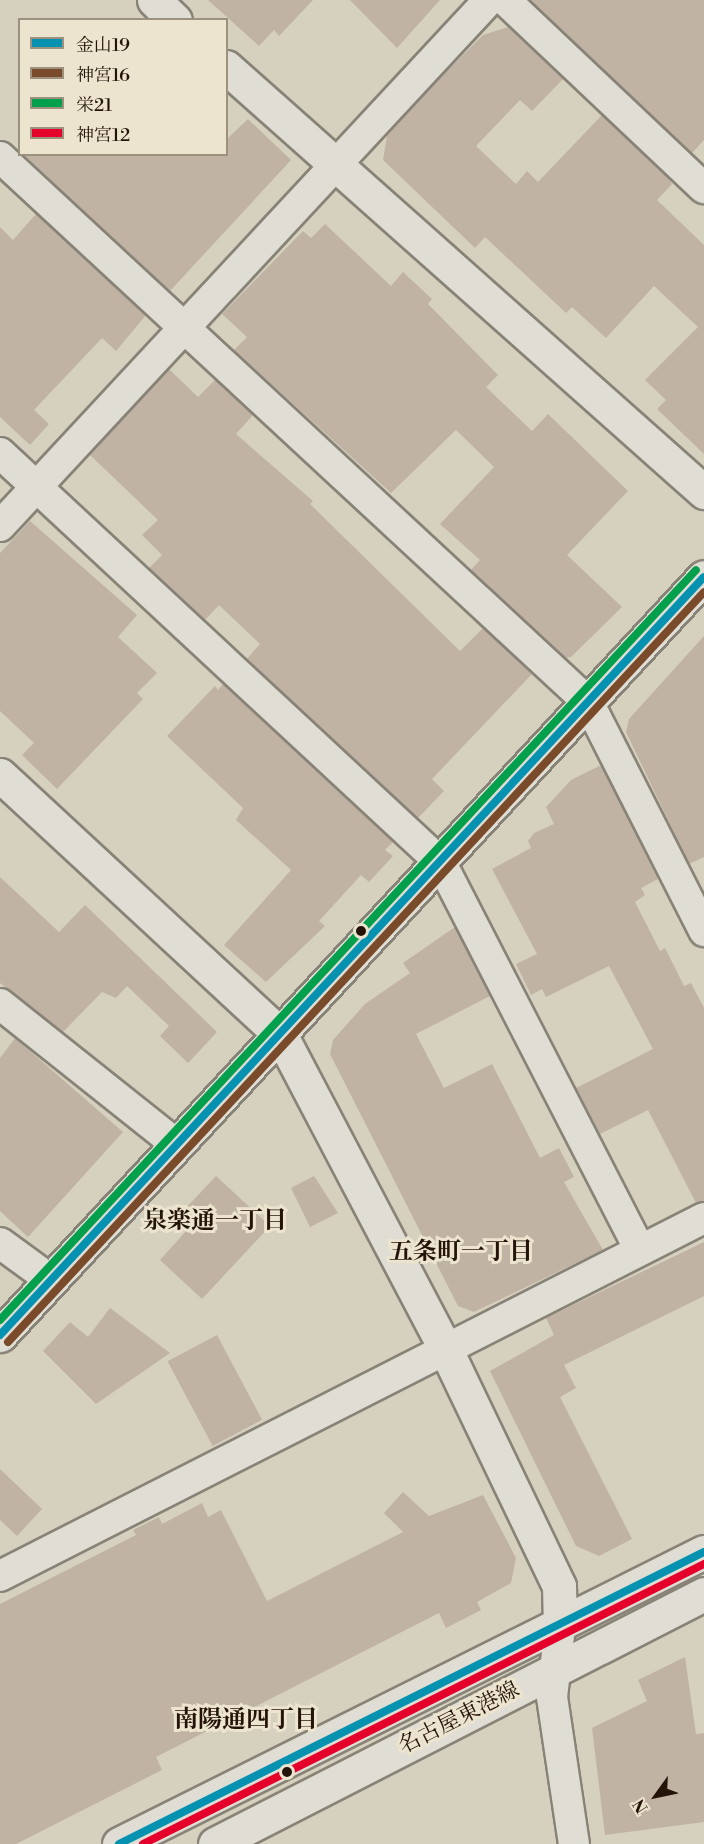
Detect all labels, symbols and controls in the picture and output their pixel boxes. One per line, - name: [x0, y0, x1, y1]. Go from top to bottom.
- legend: [18, 18, 228, 156]
- text: 金山19: [76, 34, 130, 57]
- text: 神宮16: [76, 64, 130, 87]
- text: 栄21: [76, 94, 112, 117]
- text: 神宮12: [76, 124, 130, 147]
- unlabelled marker: [355, 925, 367, 937]
- district label: 泉楽通一丁目: [143, 1208, 287, 1236]
- district label: 五条町一丁目: [389, 1239, 533, 1267]
- street label: 名古屋東港線: [394, 1676, 524, 1760]
- district label: 南陽通四丁目: [174, 1707, 318, 1735]
- unlabelled marker: [281, 1766, 293, 1778]
- north arrow: [626, 1766, 686, 1826]
- text: N: [629, 1795, 653, 1817]

